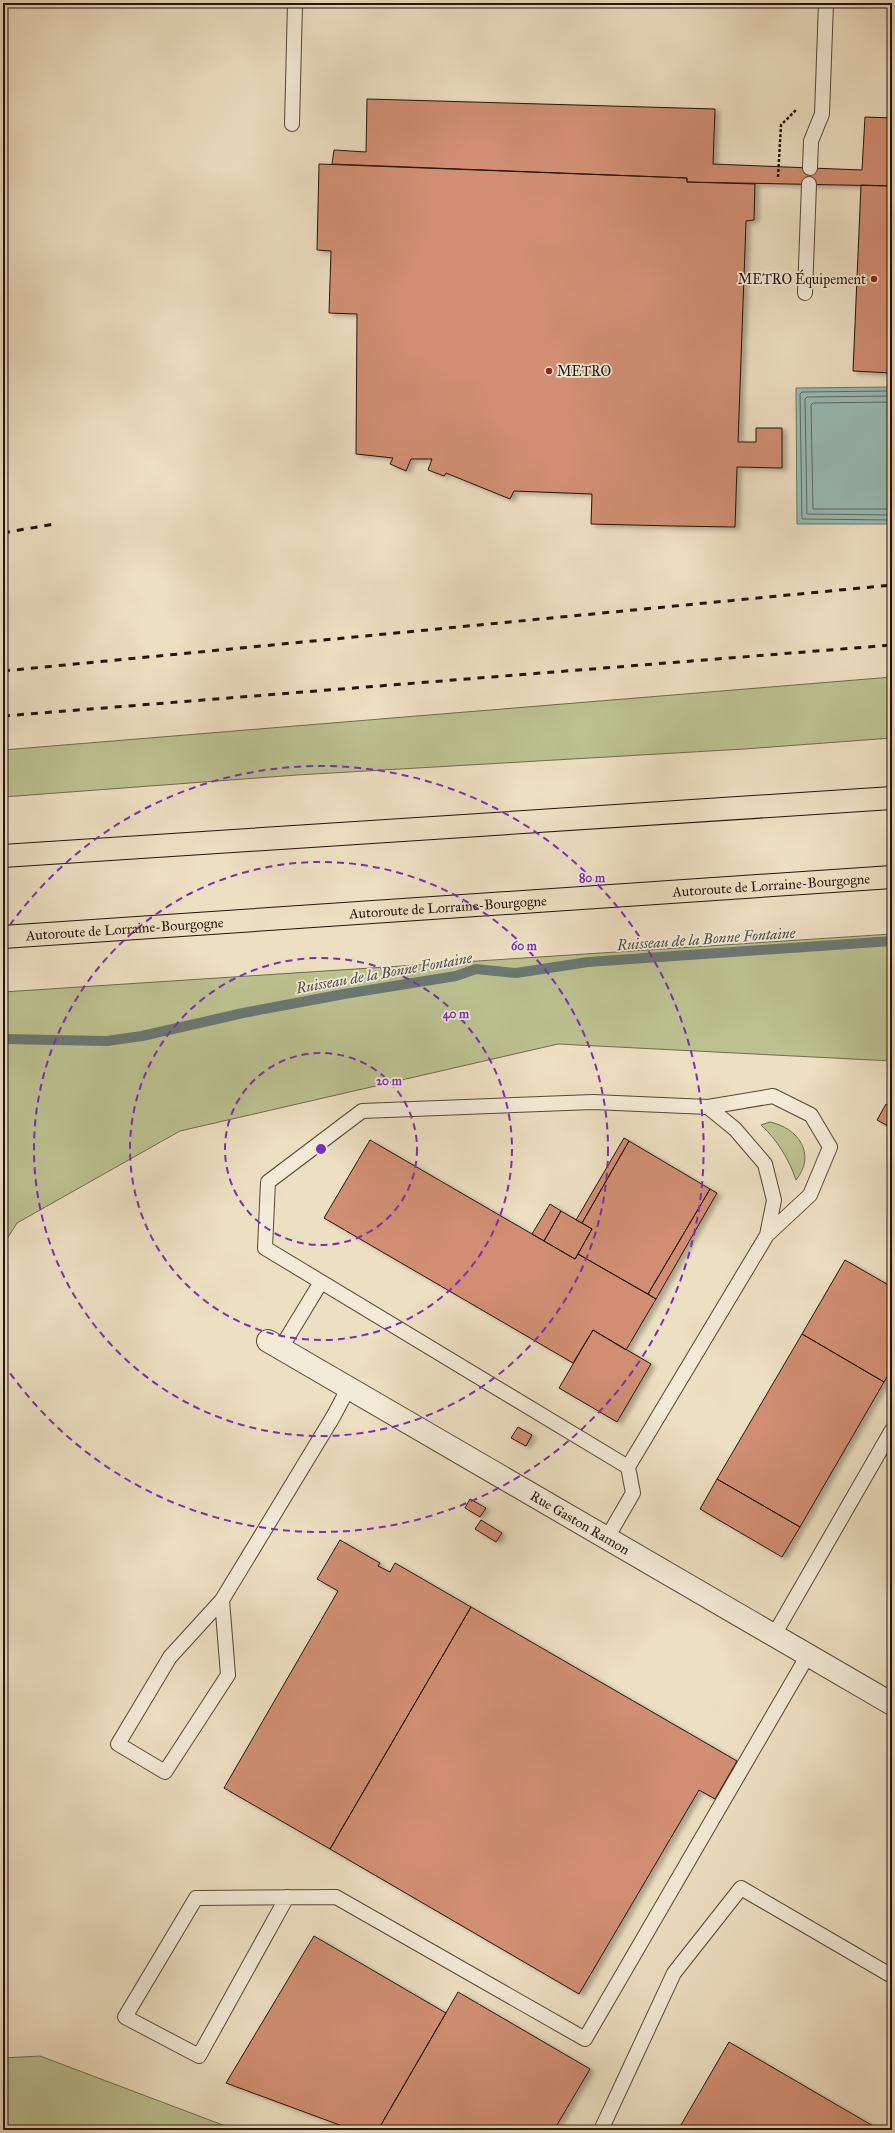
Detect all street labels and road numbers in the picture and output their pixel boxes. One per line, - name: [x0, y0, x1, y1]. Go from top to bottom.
- street label: Autoroute de Lorraine-Bourgogne: [671, 870, 871, 901]
- street label: Autoroute de Lorraine-Bourgogne: [348, 892, 548, 923]
- street label: Autoroute de Lorraine-Bourgogne: [24, 914, 224, 945]
- street label: Rue Gaston Ramon: [527, 1487, 633, 1559]

